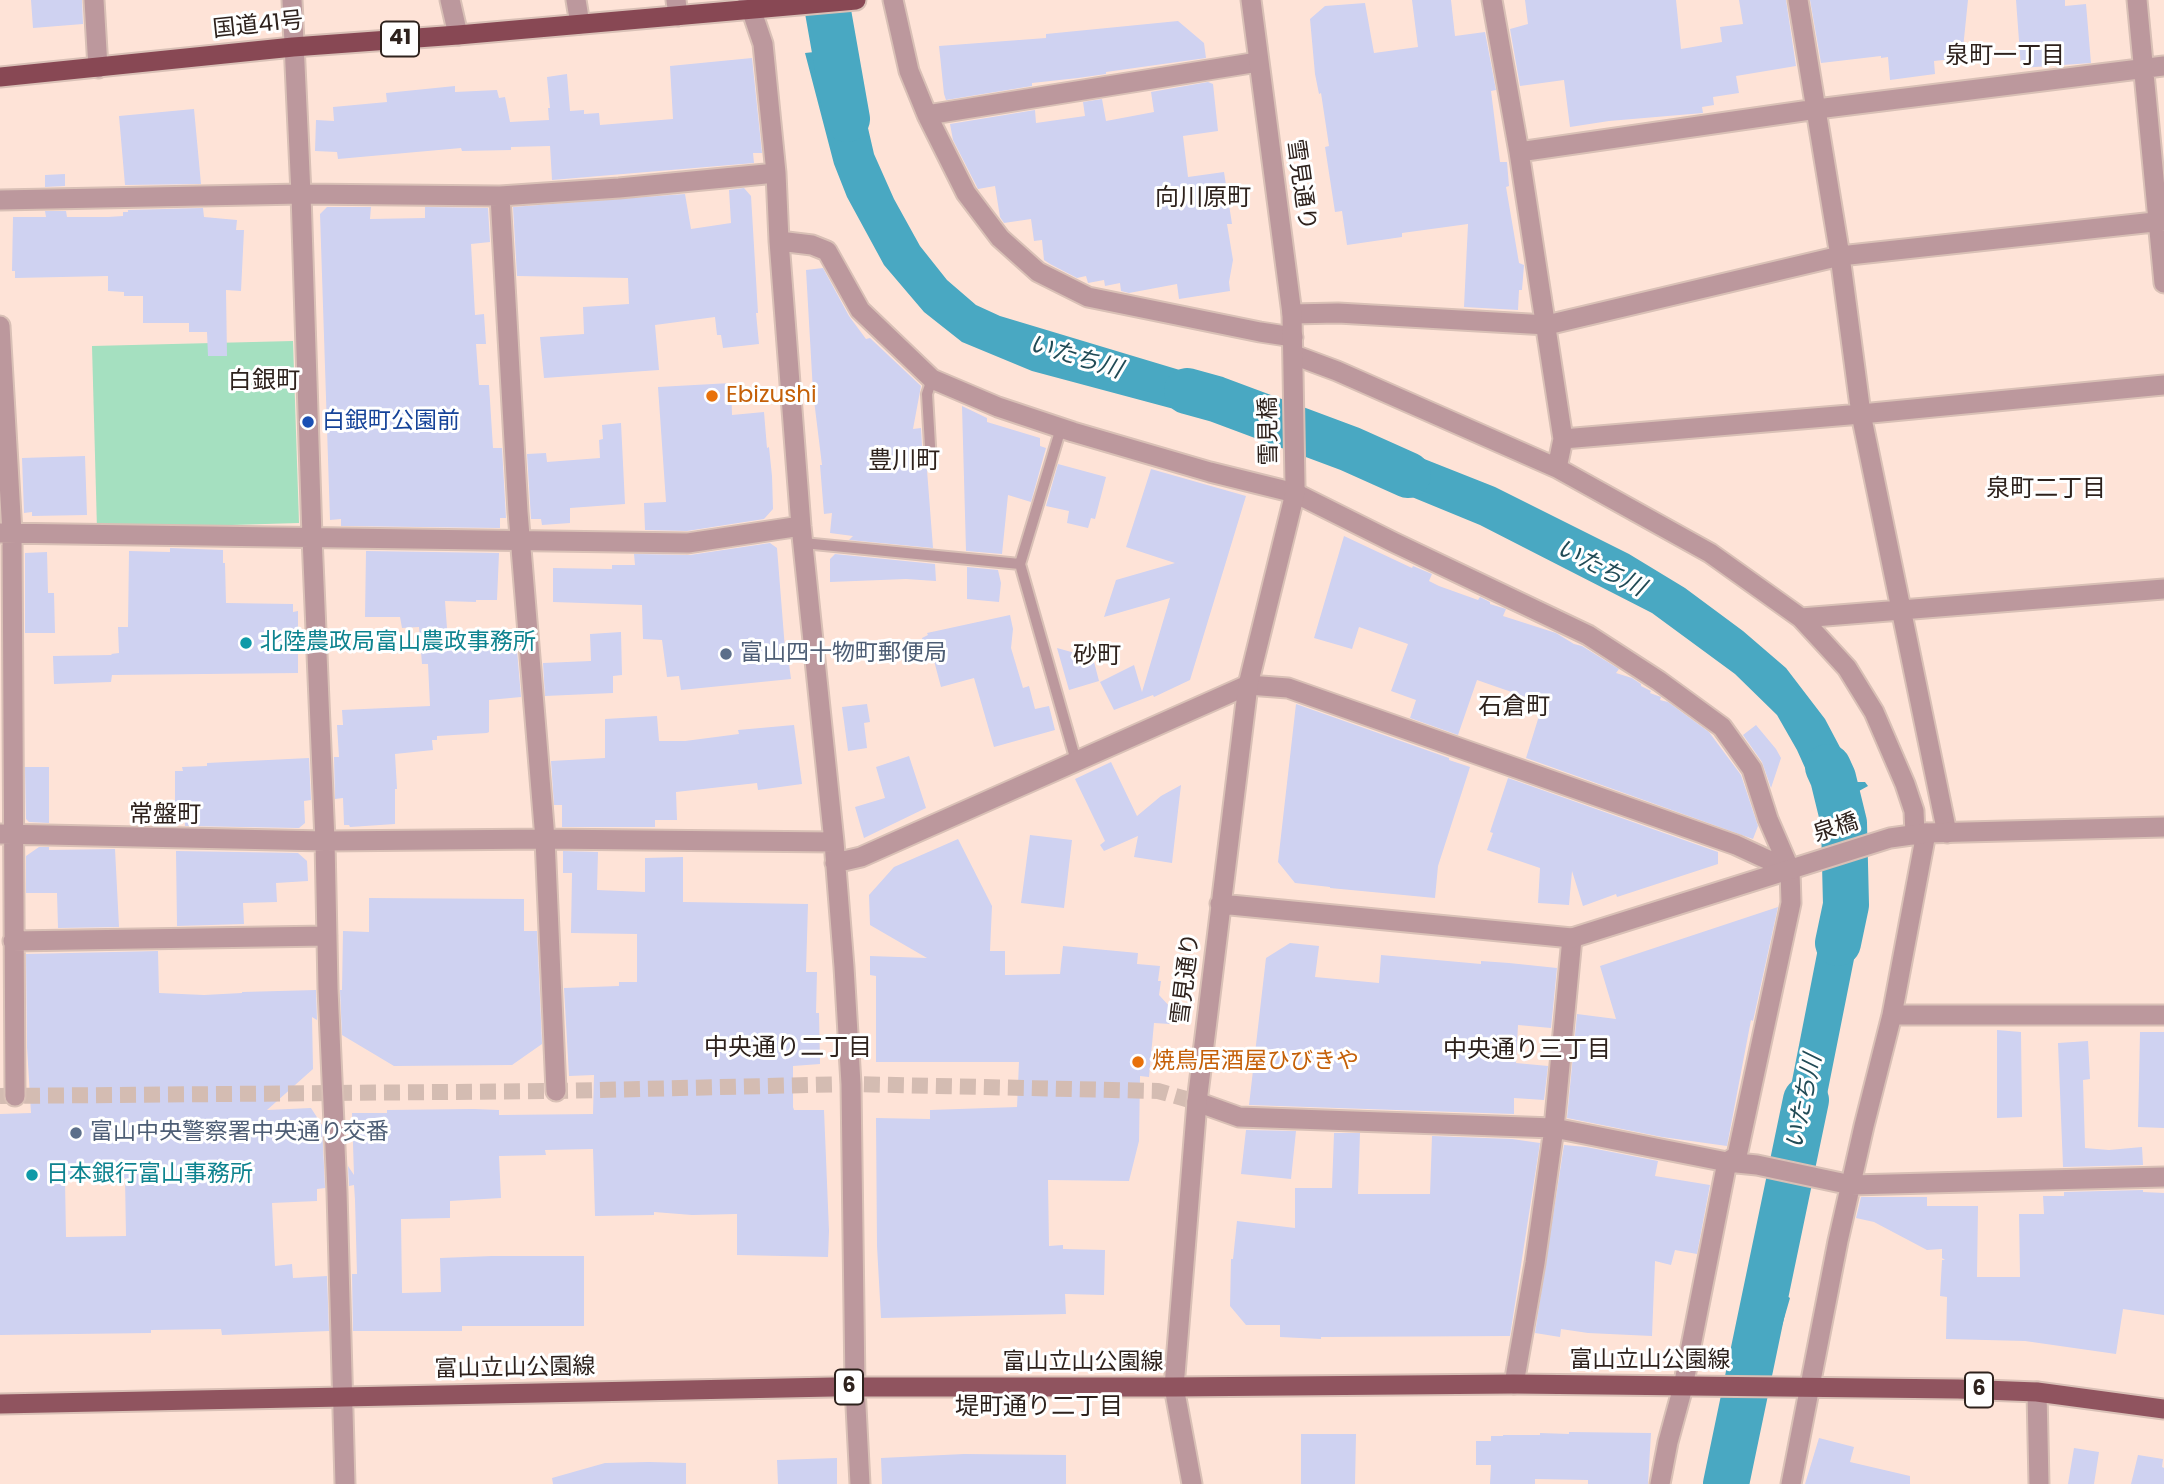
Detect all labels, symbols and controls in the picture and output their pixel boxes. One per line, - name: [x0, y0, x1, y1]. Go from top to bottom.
- street label: 国道41号: [211, 8, 305, 44]
- road number: 41: [381, 22, 419, 56]
- district label: 泉町一丁目: [1945, 43, 2065, 71]
- street label: 雪見通り: [1280, 138, 1320, 232]
- district label: 向川原町: [1155, 185, 1251, 213]
- water label: いたち川: [1025, 330, 1125, 386]
- district label: 白銀町: [228, 368, 300, 396]
- place label: Ebizushi: [726, 382, 817, 410]
- marker: Ebizushi: [704, 388, 720, 404]
- street label: 雪見橋: [1256, 396, 1284, 466]
- place label: 白銀町公園前: [322, 408, 460, 436]
- marker: 白銀町公園前: [300, 414, 316, 430]
- district label: 豊川町: [868, 448, 940, 476]
- district label: 泉町二丁目: [1986, 476, 2106, 504]
- water label: いたち川: [1551, 534, 1649, 604]
- place label: 北陸農政局富山農政事務所: [260, 629, 536, 657]
- marker: 北陸農政局富山農政事務所: [238, 635, 254, 651]
- place label: 富山四十物町郵便局: [740, 640, 947, 668]
- district label: 砂町: [1073, 643, 1121, 671]
- marker: 富山四十物町郵便局: [718, 646, 734, 662]
- district label: 石倉町: [1478, 694, 1550, 722]
- district label: 常盤町: [129, 802, 201, 830]
- street label: 泉橋: [1810, 809, 1862, 849]
- street label: 雪見通り: [1168, 932, 1206, 1026]
- district label: 中央通り二丁目: [704, 1035, 872, 1063]
- district label: 中央通り三丁目: [1443, 1037, 1611, 1065]
- place label: 焼鳥居酒屋ひびきや: [1152, 1048, 1359, 1076]
- water label: いたち川: [1781, 1052, 1829, 1152]
- marker: 焼鳥居酒屋ひびきや: [1130, 1054, 1146, 1070]
- place label: 富山中央警察署中央通り交番: [90, 1119, 389, 1147]
- marker: 富山中央警察署中央通り交番: [68, 1125, 84, 1141]
- place label: 日本銀行富山事務所: [46, 1161, 253, 1189]
- marker: 日本銀行富山事務所: [24, 1167, 40, 1183]
- street label: 富山立山公園線: [1570, 1347, 1730, 1375]
- street label: 富山立山公園線: [1003, 1349, 1163, 1377]
- street label: 富山立山公園線: [434, 1354, 596, 1384]
- road number: 6: [835, 1370, 863, 1404]
- road number: 6: [1965, 1372, 1993, 1408]
- district label: 堤町通り二丁目: [955, 1394, 1123, 1422]

